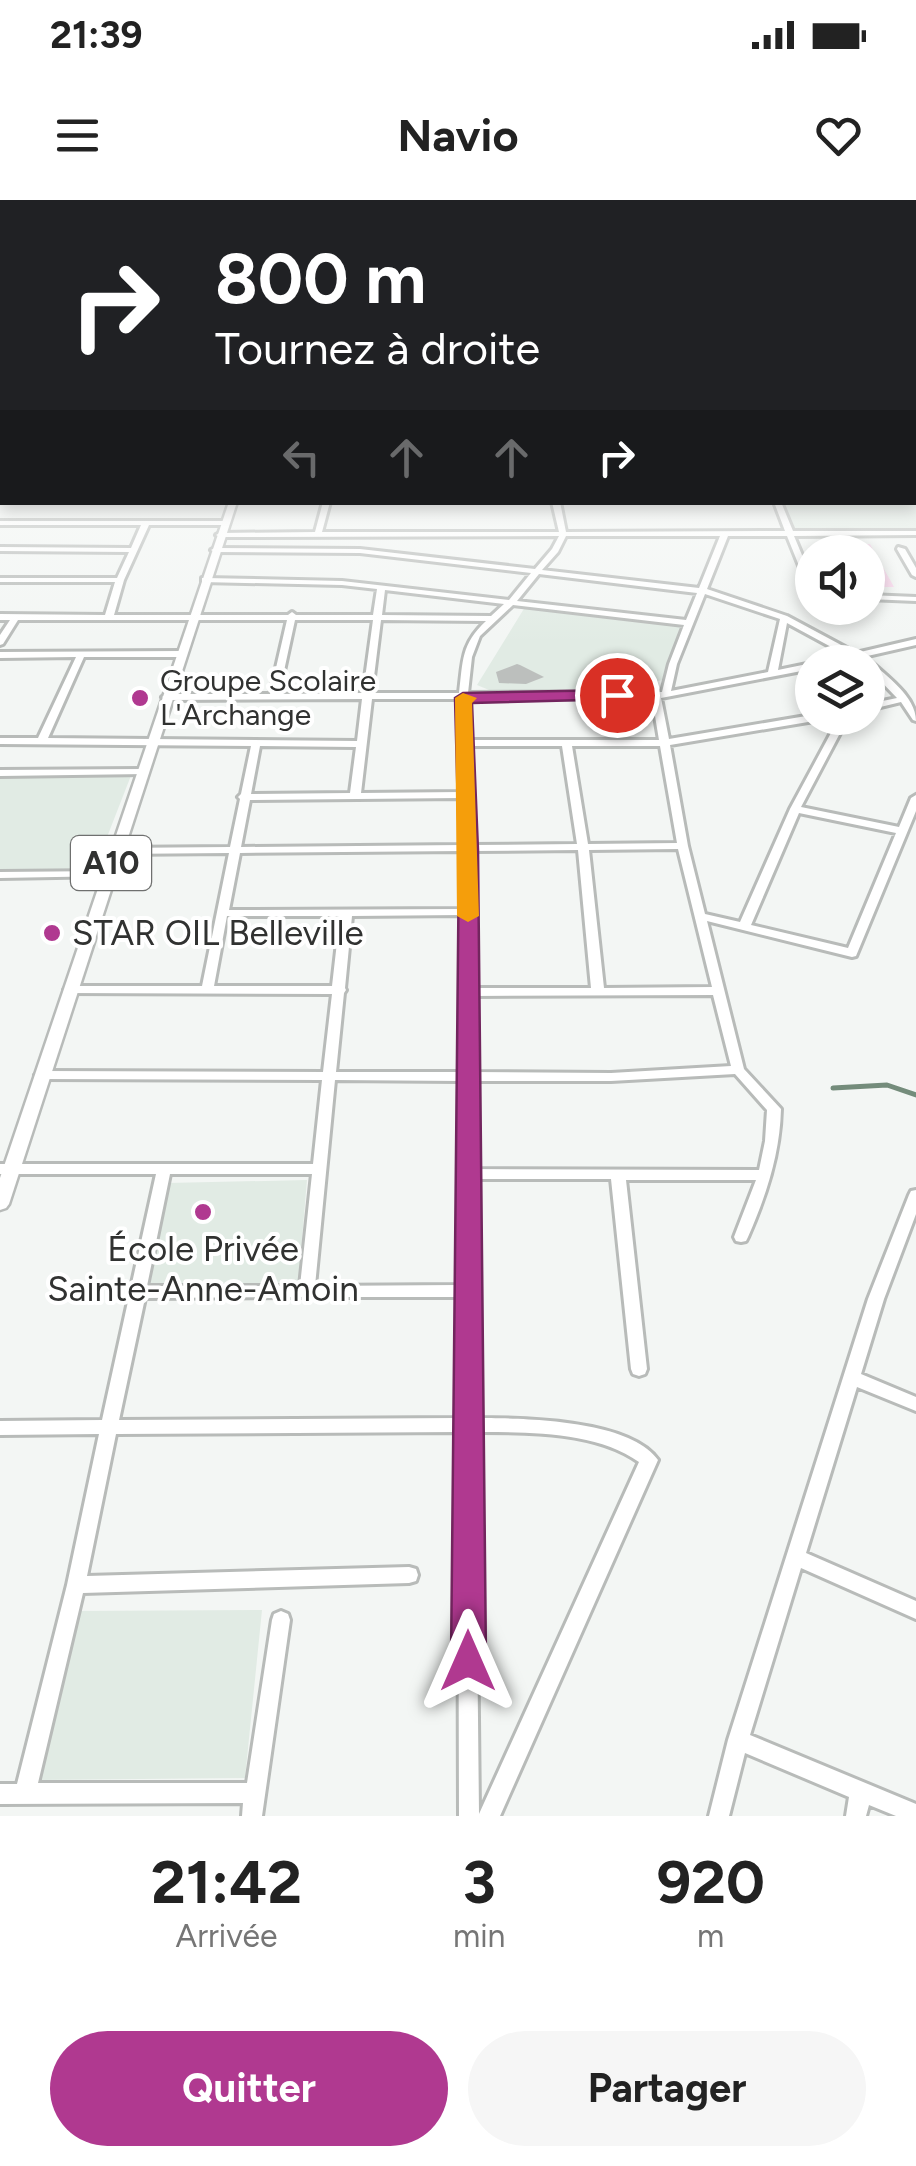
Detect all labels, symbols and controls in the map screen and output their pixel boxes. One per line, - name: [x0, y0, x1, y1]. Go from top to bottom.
- text: 21:39: [50, 12, 143, 58]
- icon: menu: [50, 108, 105, 163]
- text: Navio: [397, 108, 519, 162]
- icon: heart: [811, 108, 866, 163]
- text: 800 m: [215, 236, 426, 321]
- icon: right: [50, 240, 180, 370]
- text: Tournez à droite: [215, 321, 540, 375]
- icon: left: [274, 430, 329, 485]
- icon: ahead: [379, 430, 434, 485]
- icon: ahead: [484, 430, 539, 485]
- icon: right: [589, 430, 644, 485]
- map controls: [795, 535, 885, 735]
- button: sound: [795, 535, 885, 625]
- button: layers: [795, 645, 885, 735]
- pin: [575, 653, 660, 738]
- place label: Groupe Scolaire L'Archange: [160, 662, 376, 733]
- icon: arrive: [590, 668, 645, 723]
- marker: Groupe Scolaire L'Archange: [129, 687, 151, 709]
- road number: A10: [71, 836, 151, 890]
- place label: STAR OIL Belleville: [72, 912, 364, 954]
- marker: STAR OIL Belleville: [41, 922, 63, 944]
- marker: École Privée Sainte-Anne-Amoin: [192, 1201, 214, 1223]
- place label: École Privée Sainte-Anne-Amoin: [47, 1228, 359, 1310]
- position arrow: [416, 1609, 520, 1713]
- text: 21:42: [151, 1846, 302, 1918]
- text: 3: [463, 1846, 496, 1918]
- text: 920: [657, 1846, 765, 1918]
- text: Arrivée: [175, 1917, 277, 1955]
- text: min: [453, 1917, 505, 1955]
- text: m: [697, 1917, 724, 1955]
- button: Quitter: [50, 2031, 448, 2146]
- button: Partager: [468, 2031, 866, 2146]

